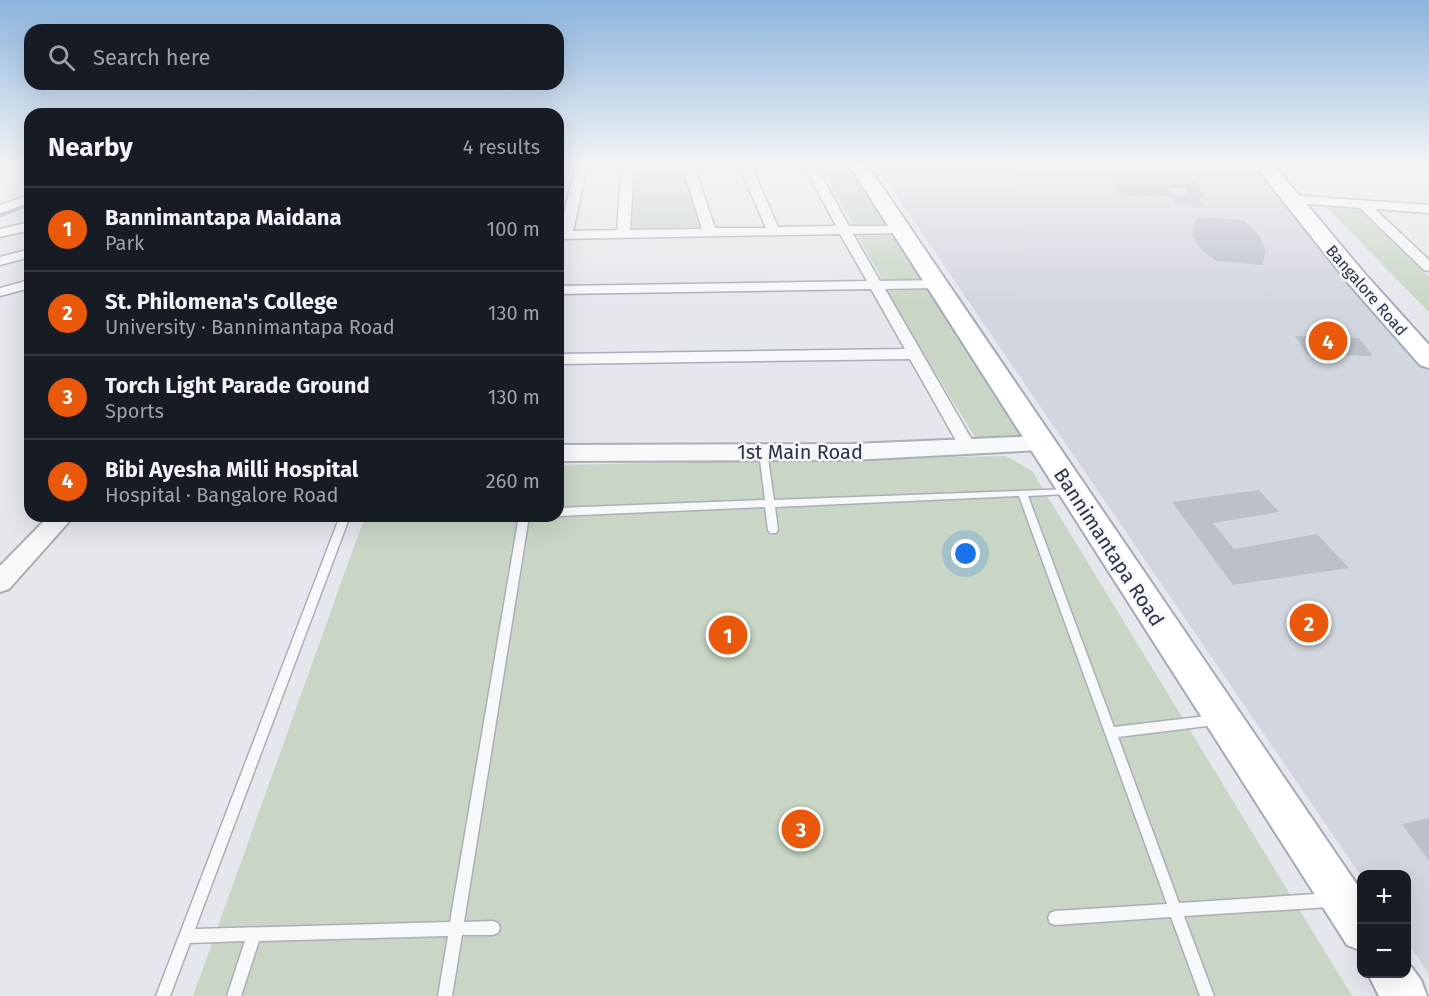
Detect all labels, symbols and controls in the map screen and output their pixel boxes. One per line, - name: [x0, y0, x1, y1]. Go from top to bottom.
- search box: [24, 24, 564, 90]
- icon: search: [45, 41, 78, 74]
- text: Search here: [93, 44, 211, 71]
- text: Nearby: [48, 132, 133, 163]
- text: 4 results: [463, 135, 540, 159]
- text: Bannimantapa Maidana: [105, 204, 342, 231]
- text: 1: [63, 217, 72, 241]
- text: 100 m: [487, 217, 540, 241]
- text: Park: [105, 231, 144, 255]
- street label: Bangalore Road: [1322, 241, 1411, 340]
- text: St. Philomena's College: [105, 288, 338, 315]
- text: 2: [62, 301, 73, 325]
- text: 130 m: [488, 301, 540, 325]
- text: University · Bannimantapa Road: [105, 315, 395, 339]
- pin: 4: [1308, 318, 1348, 364]
- text: Torch Light Parade Ground: [105, 372, 370, 399]
- text: 3: [62, 385, 73, 409]
- text: 130 m: [488, 385, 540, 409]
- text: Sports: [105, 399, 164, 423]
- street label: 1st Main Road: [737, 440, 863, 464]
- text: Bibi Ayesha Milli Hospital: [105, 456, 358, 483]
- street label: Bannimantapa Road: [1049, 463, 1169, 631]
- text: 4: [62, 469, 73, 493]
- text: 260 m: [486, 469, 540, 493]
- text: Hospital · Bangalore Road: [105, 483, 339, 507]
- your location: [951, 539, 980, 568]
- pin: 2: [1290, 600, 1328, 646]
- pin: 1: [708, 612, 748, 658]
- pin: 3: [782, 806, 820, 852]
- map controls: [1357, 870, 1411, 978]
- button: +: [1357, 870, 1411, 924]
- button: −: [1357, 924, 1411, 978]

